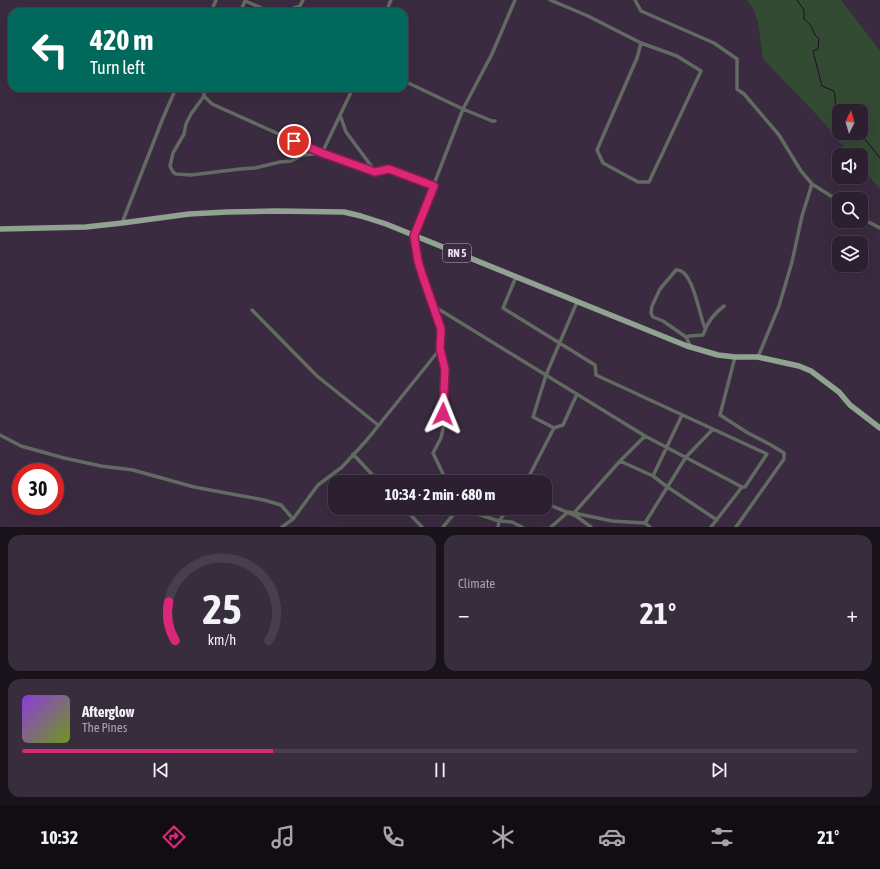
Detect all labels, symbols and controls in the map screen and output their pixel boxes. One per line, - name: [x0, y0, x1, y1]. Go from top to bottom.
- icon: left: [24, 24, 76, 76]
- text: 420 m: [90, 24, 153, 56]
- text: Turn left: [90, 57, 145, 78]
- north arrow: [832, 104, 868, 140]
- map controls: [832, 104, 868, 272]
- pin: [277, 124, 311, 158]
- icon: arrive: [283, 130, 305, 152]
- button: sound: [832, 148, 868, 184]
- button: search: [832, 192, 868, 228]
- button: layers: [832, 236, 868, 272]
- road number: RN 5: [443, 244, 471, 262]
- position arrow: [422, 393, 464, 435]
- speed limit sign: 30: [12, 463, 64, 515]
- text: 10:34 · 2 min · 680 m: [385, 486, 495, 503]
- text: Climate: [458, 576, 495, 591]
- text: 25: [202, 585, 242, 633]
- text: 21°: [640, 596, 676, 630]
- text: −: [458, 601, 469, 627]
- text: +: [847, 601, 858, 627]
- text: km/h: [208, 632, 236, 648]
- text: Afterglow: [82, 703, 135, 720]
- text: The Pines: [82, 720, 127, 735]
- icon: previous: [150, 759, 172, 781]
- icon: pause: [429, 759, 451, 781]
- icon: next: [708, 759, 730, 781]
- icon: directions: [160, 823, 188, 851]
- icon: music: [269, 823, 297, 851]
- icon: phone: [379, 823, 407, 851]
- icon: climate: [489, 823, 517, 851]
- icon: car: [598, 823, 626, 851]
- icon: filters: [708, 823, 736, 851]
- text: 10:32: [41, 827, 78, 848]
- text: 21°: [817, 827, 839, 848]

